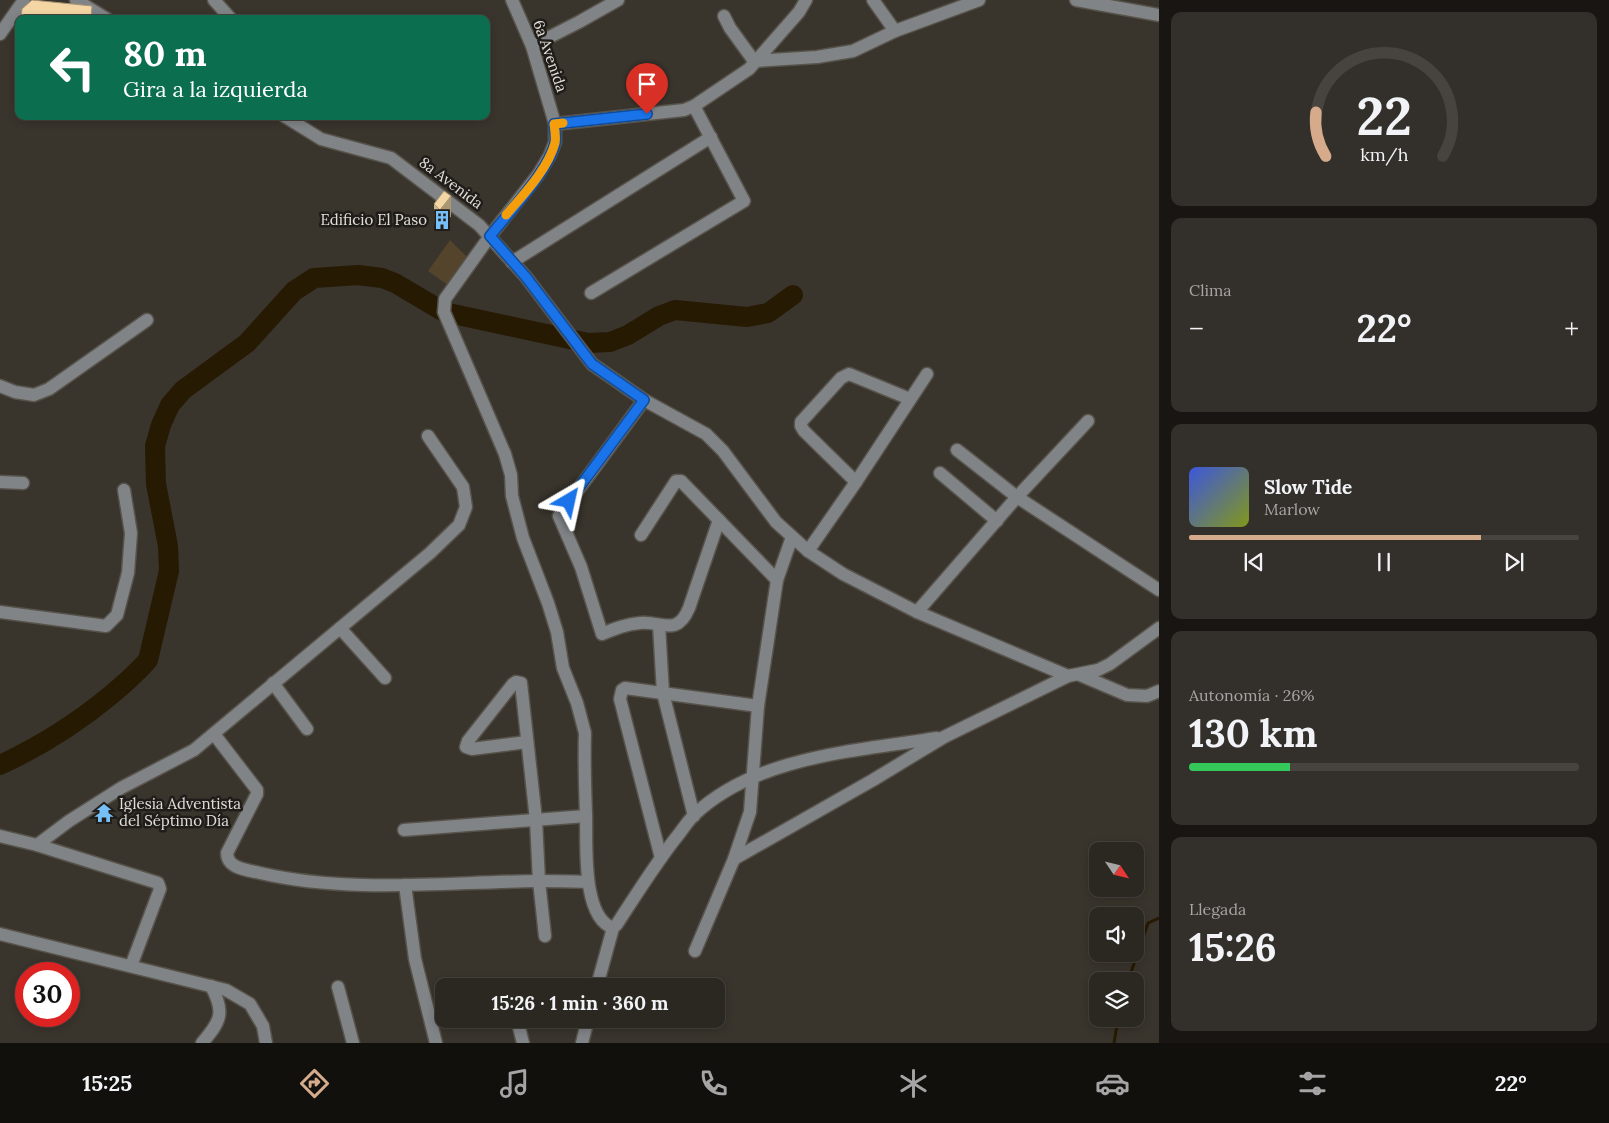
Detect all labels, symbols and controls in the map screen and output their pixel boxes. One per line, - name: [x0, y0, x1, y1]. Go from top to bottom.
- street label: 6a Avenida: [529, 17, 572, 95]
- text: 80 m: [123, 31, 207, 76]
- icon: left: [40, 35, 105, 100]
- pin: [626, 63, 668, 114]
- icon: arrive: [633, 70, 661, 98]
- text: Gira a la izquierda: [123, 75, 308, 103]
- text: 22: [1356, 83, 1412, 149]
- text: km/h: [1360, 143, 1408, 166]
- street label: 8a Avenida: [416, 152, 487, 213]
- building icon: Edificio El Paso: [431, 209, 453, 231]
- place label: Edificio El Paso: [320, 210, 427, 229]
- text: Clima: [1189, 280, 1232, 300]
- text: 22°: [1356, 304, 1412, 352]
- text: −: [1189, 311, 1204, 347]
- text: +: [1564, 311, 1579, 347]
- position arrow: [542, 474, 594, 526]
- text: Slow Tide: [1264, 475, 1352, 499]
- text: Marlow: [1264, 499, 1320, 519]
- icon: previous: [1240, 548, 1268, 576]
- icon: pause: [1370, 548, 1398, 576]
- icon: next: [1500, 548, 1528, 576]
- text: Autonomía · 26%: [1189, 685, 1314, 705]
- text: 130 km: [1189, 709, 1317, 757]
- place label: Iglesia Adventista del Séptimo Día: [119, 794, 241, 830]
- temple icon: Iglesia Adventista del Séptimo Día: [93, 802, 115, 824]
- north arrow: [1089, 842, 1144, 898]
- map controls: [1089, 842, 1144, 1027]
- text: Llegada: [1189, 899, 1246, 919]
- button: sound: [1089, 907, 1144, 962]
- text: 15:26: [1189, 923, 1277, 971]
- speed limit sign: 30: [15, 962, 80, 1027]
- button: layers: [1089, 972, 1144, 1027]
- text: 15:26 · 1 min · 360 m: [491, 991, 669, 1015]
- icon: directions: [297, 1066, 332, 1101]
- icon: music: [497, 1066, 532, 1101]
- icon: phone: [696, 1066, 731, 1101]
- icon: climate: [896, 1066, 931, 1101]
- icon: car: [1095, 1066, 1130, 1101]
- icon: filters: [1295, 1066, 1330, 1101]
- text: 15:25: [82, 1069, 132, 1097]
- text: 22°: [1495, 1069, 1527, 1097]

